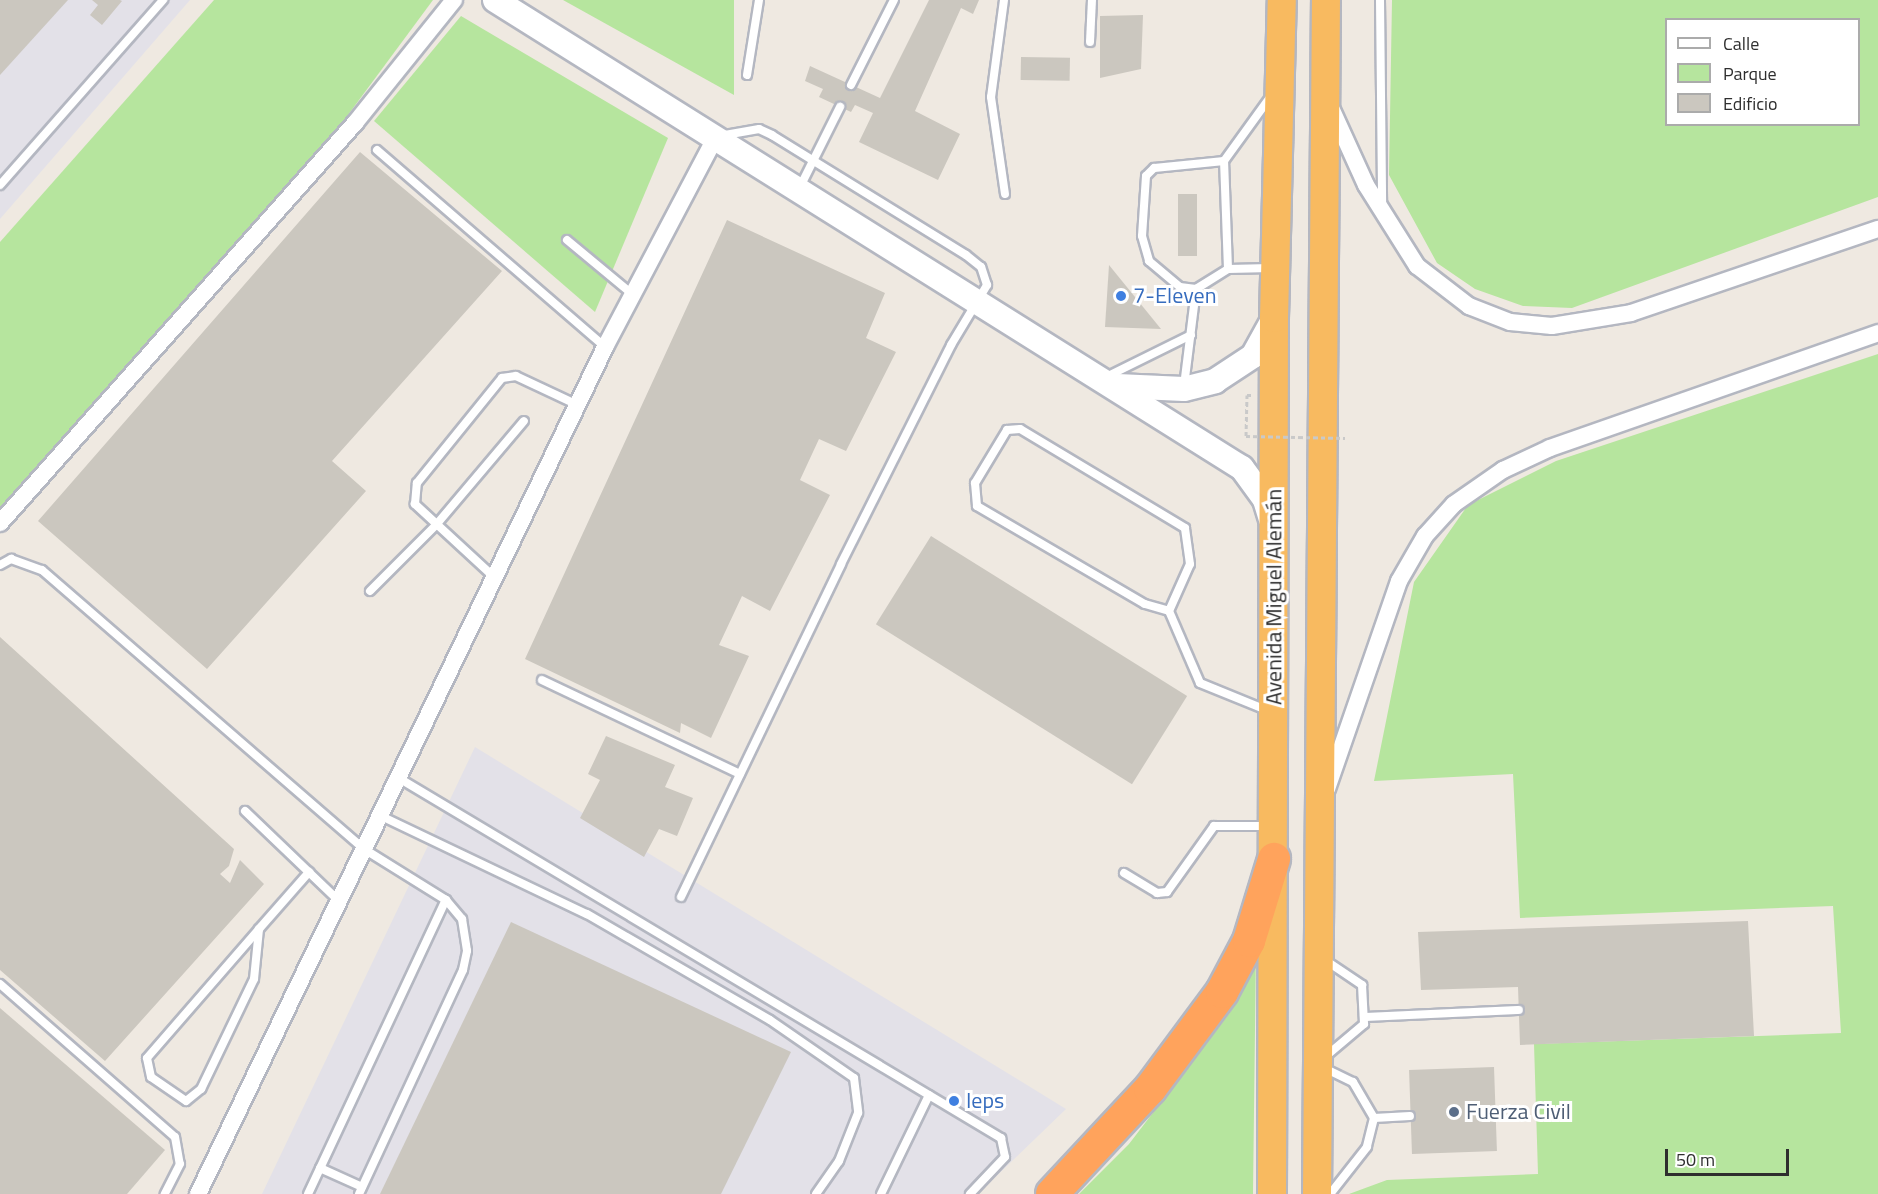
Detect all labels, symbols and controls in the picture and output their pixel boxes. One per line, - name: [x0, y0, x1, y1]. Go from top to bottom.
- legend: [1665, 18, 1860, 126]
- text: Calle: [1723, 30, 1759, 57]
- text: Parque: [1723, 60, 1777, 87]
- text: Edificio: [1723, 90, 1777, 117]
- place label: 7-Eleven: [1133, 283, 1216, 309]
- marker: 7-Eleven: [1114, 289, 1128, 303]
- street label: Avenida Miguel Alemán: [1261, 489, 1287, 705]
- place label: Ieps: [966, 1088, 1004, 1114]
- marker: Ieps: [947, 1094, 961, 1108]
- place label: Fuerza Civil: [1466, 1099, 1571, 1125]
- marker: Fuerza Civil: [1447, 1105, 1461, 1119]
- scale bar: [1668, 1137, 1792, 1175]
- text: 50 m: [1676, 1146, 1715, 1173]

